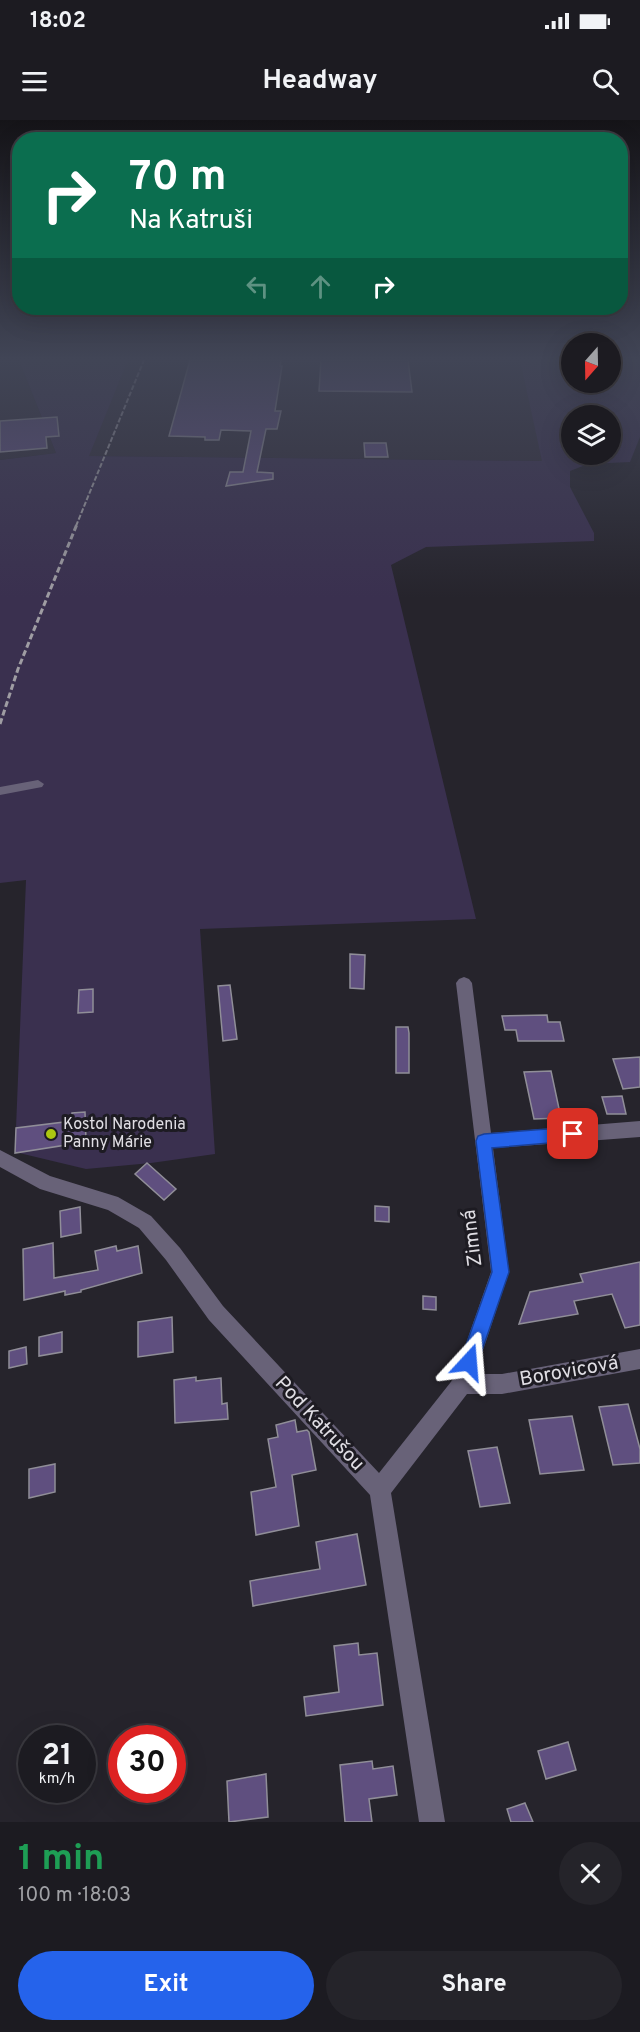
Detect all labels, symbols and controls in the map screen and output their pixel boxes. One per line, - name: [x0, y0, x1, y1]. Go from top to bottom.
- text: 18:02: [30, 8, 86, 35]
- text: Headway: [262, 64, 378, 98]
- icon: menu: [18, 65, 51, 98]
- icon: search: [589, 65, 622, 98]
- text: 70 m: [129, 152, 227, 205]
- icon: right: [30, 156, 108, 234]
- text: Na Katruši: [129, 204, 253, 238]
- icon: left: [241, 270, 274, 303]
- icon: ahead: [304, 270, 337, 303]
- icon: right: [367, 270, 400, 303]
- north arrow: [561, 333, 621, 393]
- map controls: [561, 333, 621, 465]
- button: layers: [561, 405, 621, 465]
- pin: [547, 1108, 598, 1159]
- place label: Kostol Narodenia Panny Márie: [63, 1115, 186, 1153]
- icon: arrive: [556, 1117, 589, 1150]
- marker: Kostol Narodenia Panny Márie: [44, 1127, 58, 1141]
- street label: Zimná: [457, 1208, 489, 1268]
- position arrow: [437, 1330, 501, 1394]
- street label: Borovicová: [518, 1351, 620, 1393]
- street label: Pod Katrušou: [268, 1371, 370, 1477]
- speed limit sign: 30: [108, 1725, 186, 1803]
- text: 21: [42, 1738, 72, 1775]
- text: km/h: [39, 1770, 75, 1789]
- text: 1 min: [18, 1837, 104, 1883]
- button: close: [559, 1842, 622, 1905]
- text: 100 m · 18:03: [18, 1883, 131, 1909]
- button: Exit: [18, 1951, 314, 2020]
- button: Share: [326, 1951, 622, 2020]

